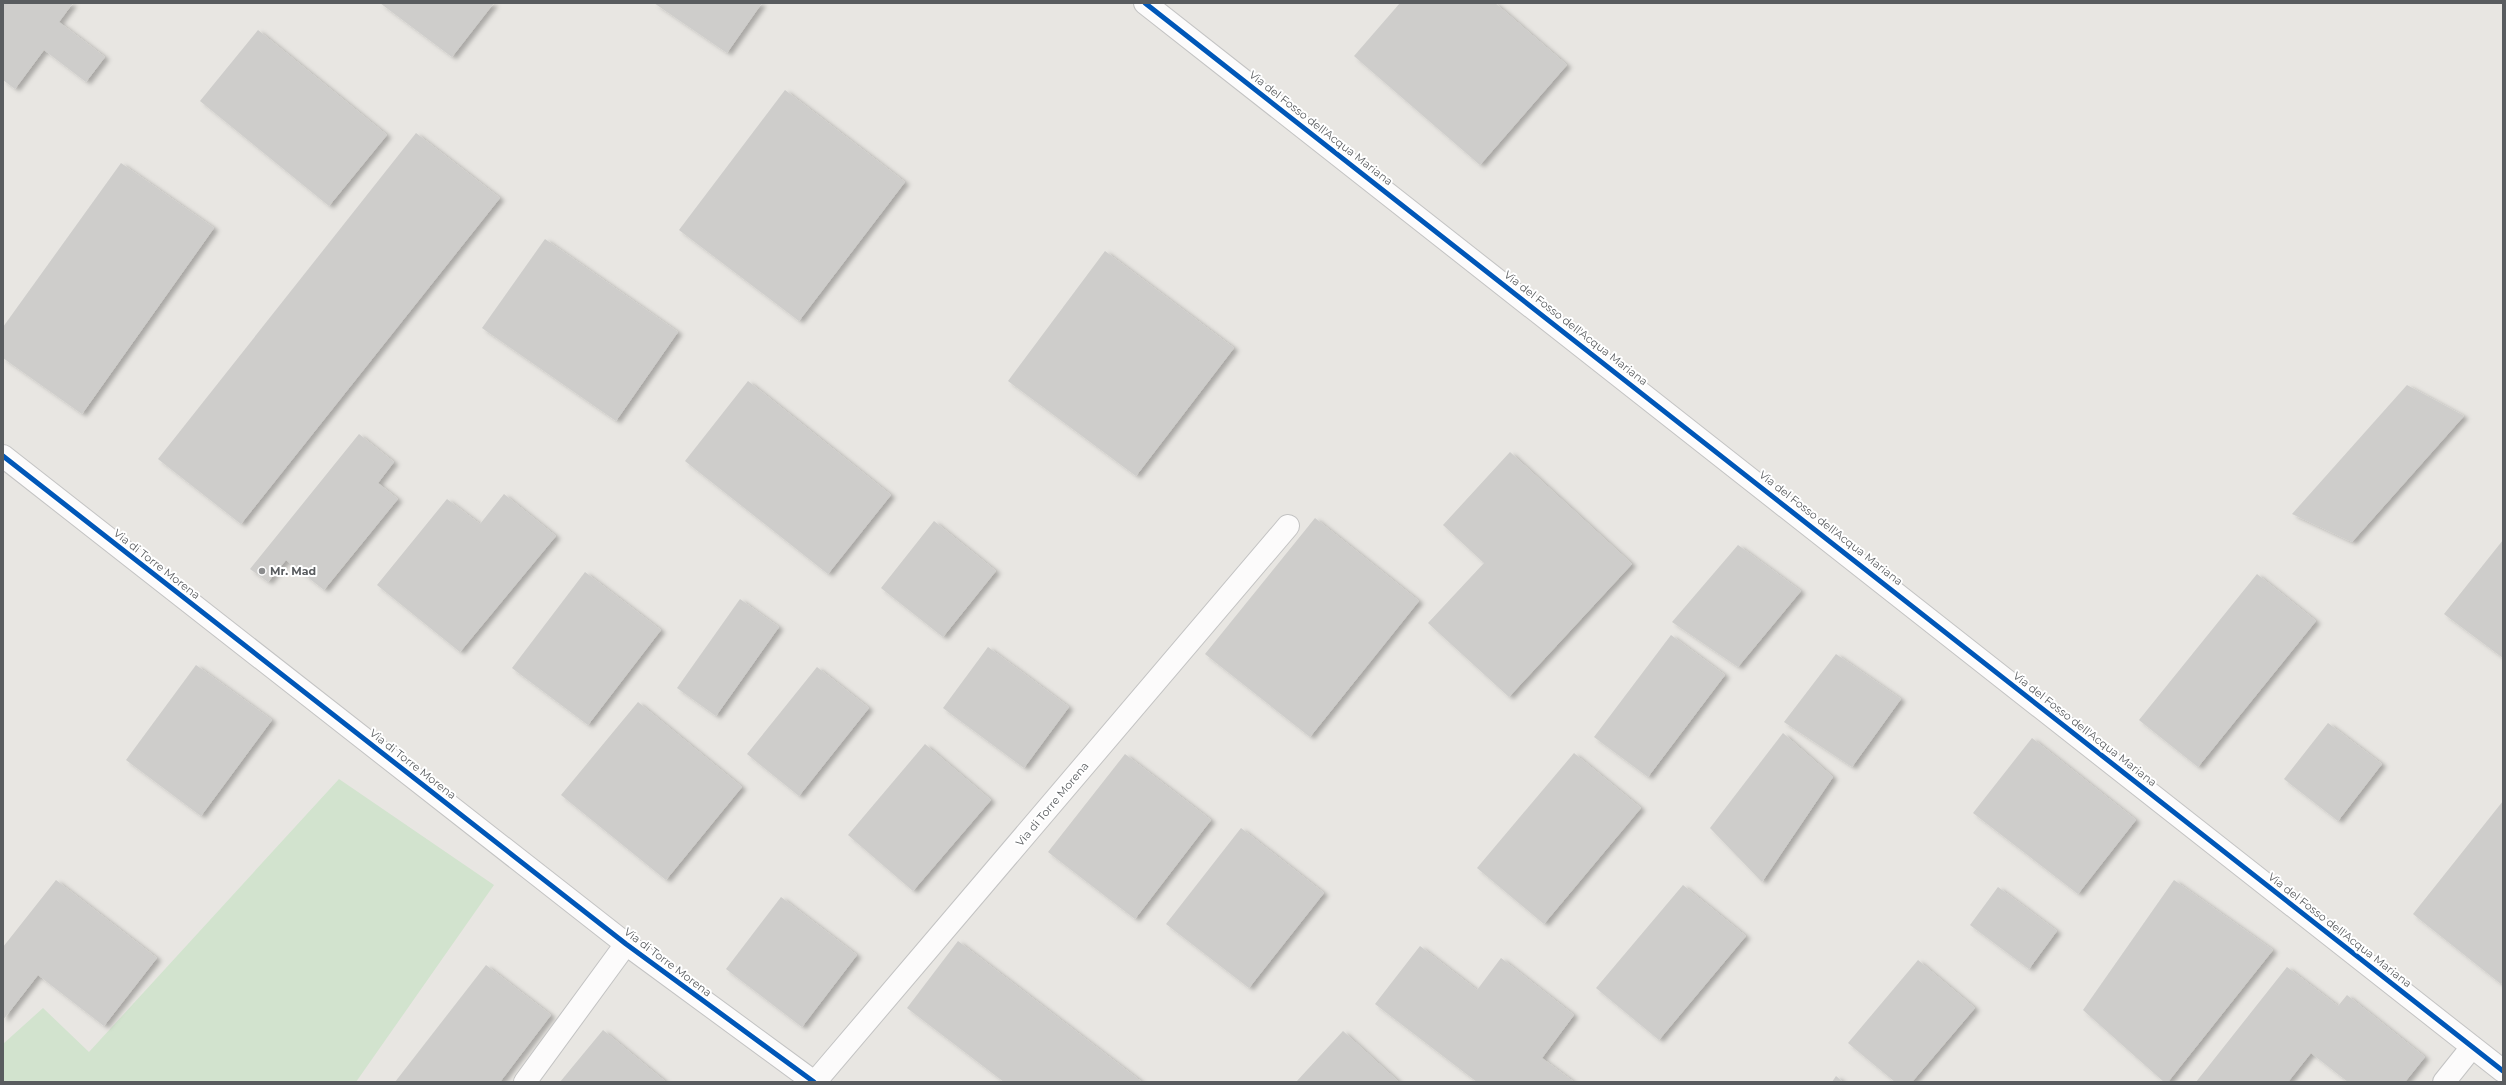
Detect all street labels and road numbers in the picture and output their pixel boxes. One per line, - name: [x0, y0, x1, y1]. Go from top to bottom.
- street label: Via del Fosso dell'Acqua Mariana: [1246, 68, 1396, 188]
- street label: Via del Fosso dell'Acqua Mariana: [1501, 268, 1651, 388]
- street label: Via del Fosso dell'Acqua Mariana: [1756, 468, 1906, 588]
- street label: Via di Torre Morena: [111, 526, 203, 602]
- street label: Via del Fosso dell'Acqua Mariana: [2010, 669, 2160, 789]
- street label: Via di Torre Morena: [367, 726, 459, 802]
- street label: Via di Torre Morena: [1013, 759, 1091, 849]
- street label: Via del Fosso dell'Acqua Mariana: [2265, 870, 2415, 990]
- street label: Via di Torre Morena: [621, 924, 715, 1000]

